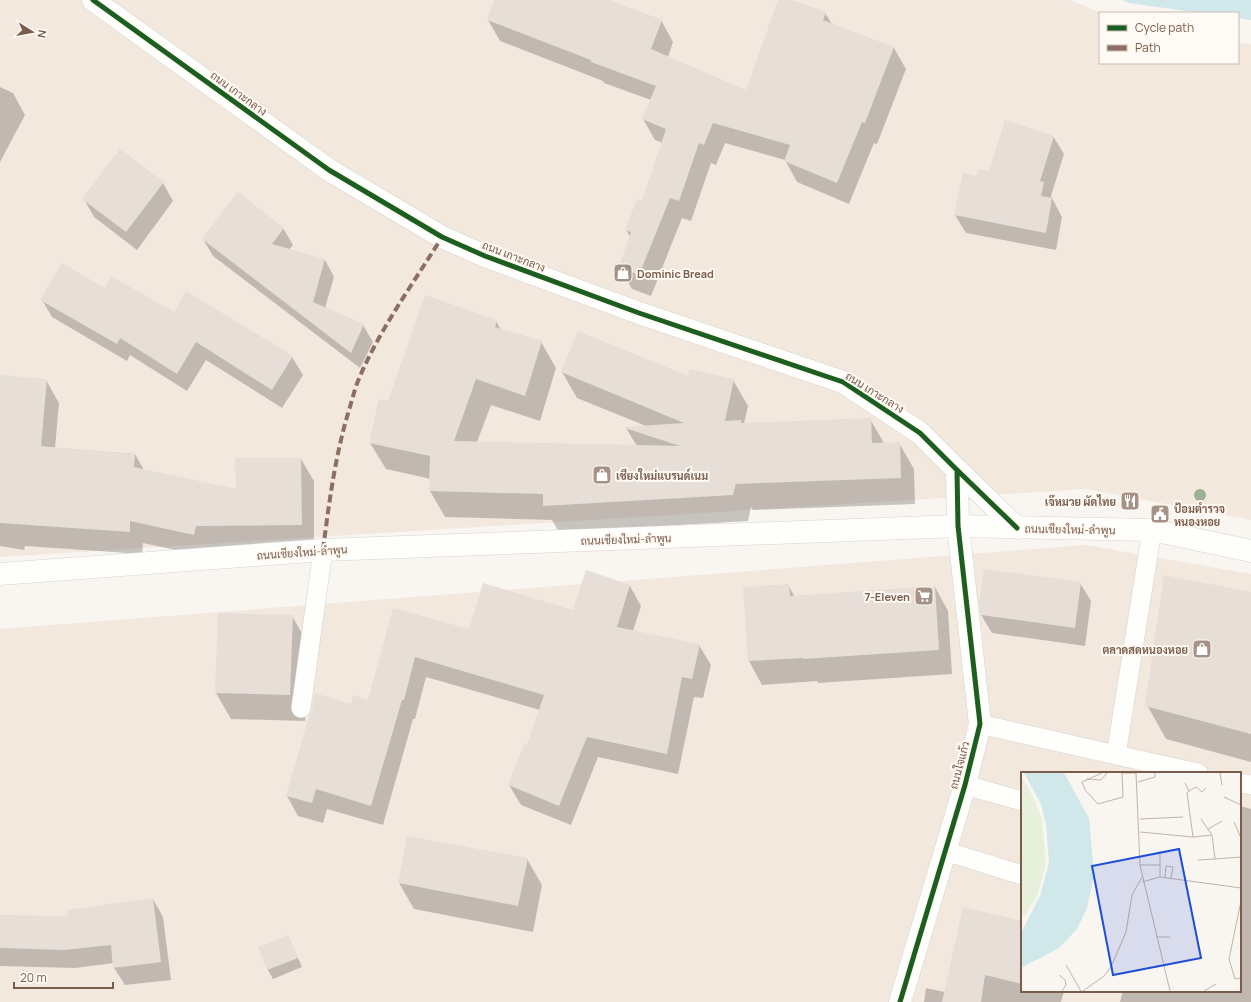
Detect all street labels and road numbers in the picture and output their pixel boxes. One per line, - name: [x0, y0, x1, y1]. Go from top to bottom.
- street label: ถนน เกาะกลาง: [208, 67, 270, 119]
- street label: ถนน เกาะกลาง: [480, 237, 548, 275]
- street label: ถนน เกาะกลาง: [843, 368, 907, 416]
- street label: ถนนเชียงใหม่-ลำพูน: [1024, 521, 1116, 538]
- street label: ถนนเชียงใหม่-ลำพูน: [580, 530, 672, 549]
- street label: ถนนเชียงใหม่-ลำพูน: [256, 541, 348, 564]
- street label: ถนนใจแก้ว: [945, 739, 973, 791]

